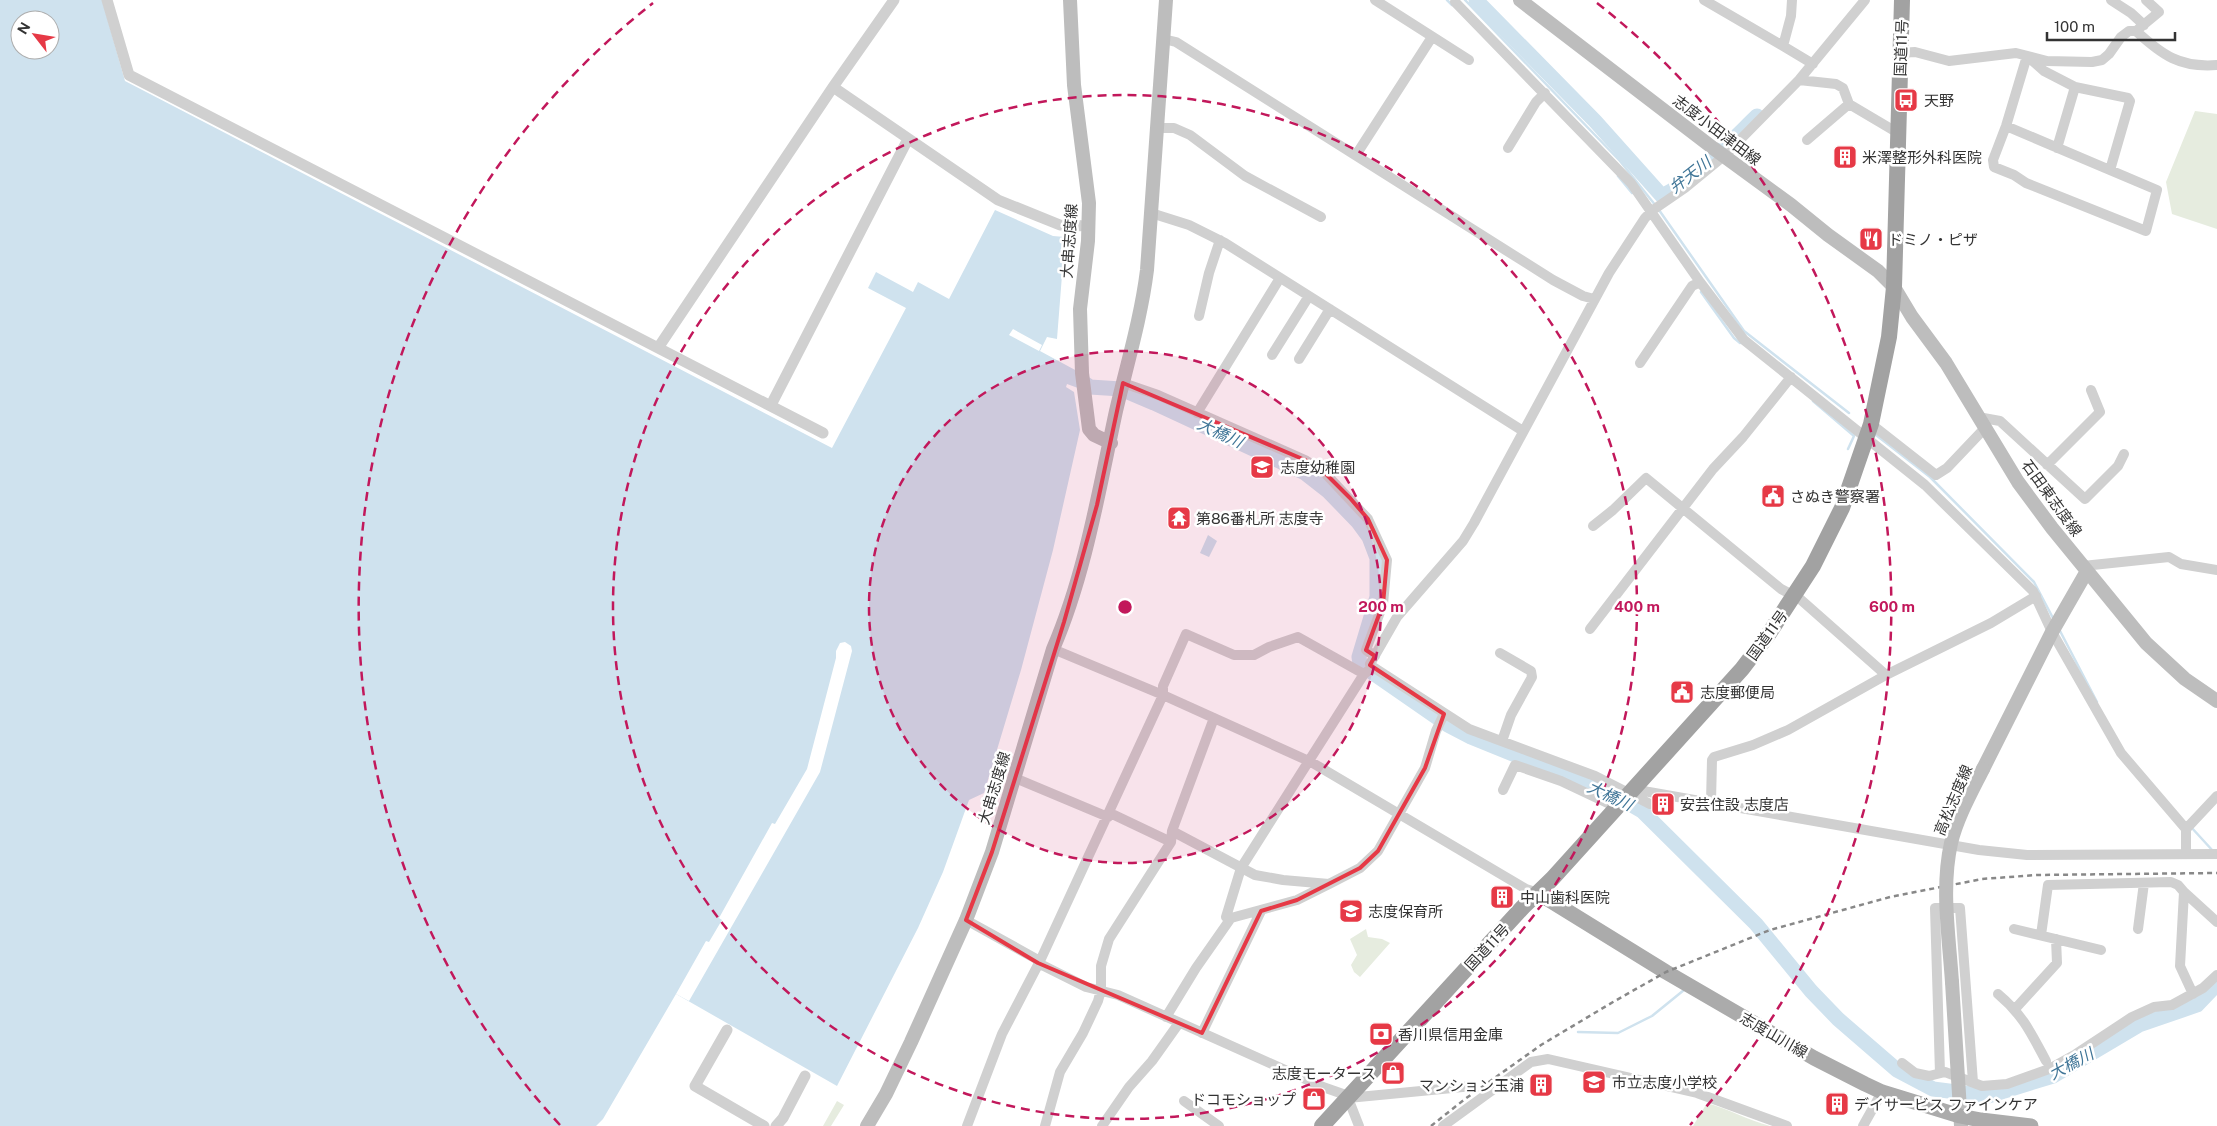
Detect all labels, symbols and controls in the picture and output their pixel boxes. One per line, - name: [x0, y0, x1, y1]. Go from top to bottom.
- north arrow: [10, 10, 60, 60]
- scale bar: [2047, 10, 2174, 42]
- text: 100 m: [2054, 18, 2095, 35]
- text: N: [14, 19, 34, 37]
- street label: 国道11号: [1892, 19, 1910, 77]
- bus stop icon: 天野: [1893, 87, 1919, 113]
- street label: 志度小田津田線: [1670, 92, 1764, 168]
- place label: 天野: [1924, 92, 1954, 109]
- building icon: 米澤整形外科医院: [1832, 144, 1858, 170]
- place label: 米澤整形外科医院: [1862, 149, 1982, 166]
- water label: 弁天川: [1665, 152, 1716, 197]
- street label: 大串志度線: [1058, 203, 1080, 279]
- restaurant icon: ドミノ・ピザ: [1858, 226, 1884, 252]
- place label: ドミノ・ピザ: [1888, 231, 1978, 248]
- water label: 大橋川: [1194, 414, 1248, 453]
- school or university icon: 志度幼稚園: [1249, 454, 1275, 480]
- street label: 石田東志度線: [2019, 457, 2085, 539]
- place label: 志度幼稚園: [1280, 459, 1355, 476]
- public building icon: さぬき警察署: [1760, 483, 1786, 509]
- place label: さぬき警察署: [1790, 488, 1880, 505]
- temple icon: 第86番札所 志度寺: [1166, 505, 1192, 531]
- place label: 第86番札所 志度寺: [1196, 510, 1324, 527]
- centre of rings: [1116, 598, 1134, 616]
- text: 200 m: [1358, 598, 1404, 615]
- text: 400 m: [1614, 598, 1660, 615]
- text: 600 m: [1869, 598, 1915, 615]
- street label: 国道11号: [1743, 607, 1791, 663]
- public building icon: 志度郵便局: [1669, 679, 1695, 705]
- place label: 志度郵便局: [1700, 684, 1775, 701]
- street label: 大串志度線: [975, 750, 1013, 826]
- street label: 高松志度線: [1931, 762, 1975, 838]
- water label: 大橋川: [1584, 777, 1638, 816]
- building icon: 安芸住設 志度店: [1650, 791, 1676, 817]
- place label: 安芸住設 志度店: [1680, 796, 1789, 813]
- building icon: 中山歯科医院: [1489, 884, 1515, 910]
- place label: 中山歯科医院: [1520, 889, 1610, 906]
- school or university icon: 志度保育所: [1338, 898, 1364, 924]
- place label: 志度保育所: [1368, 903, 1443, 920]
- street label: 国道11号: [1461, 920, 1513, 974]
- street label: 志度山川線: [1737, 1009, 1811, 1061]
- bank icon: 香川県信用金庫: [1368, 1021, 1394, 1047]
- place label: 香川県信用金庫: [1398, 1026, 1503, 1043]
- water label: 大橋川: [2045, 1043, 2098, 1084]
- shop icon: 志度モータース: [1380, 1060, 1406, 1086]
- place label: 志度モータース: [1272, 1065, 1376, 1082]
- school or university icon: 市立志度小学校: [1581, 1069, 1607, 1095]
- building icon: マンション玉浦: [1528, 1072, 1554, 1098]
- place label: 市立志度小学校: [1612, 1074, 1717, 1091]
- place label: マンション玉浦: [1419, 1077, 1524, 1094]
- shop icon: ドコモショップ: [1301, 1086, 1327, 1112]
- place label: ドコモショップ: [1191, 1091, 1296, 1108]
- building icon: デイサービス ファインケア: [1824, 1091, 1850, 1117]
- place label: デイサービス ファインケア: [1854, 1096, 2038, 1113]

